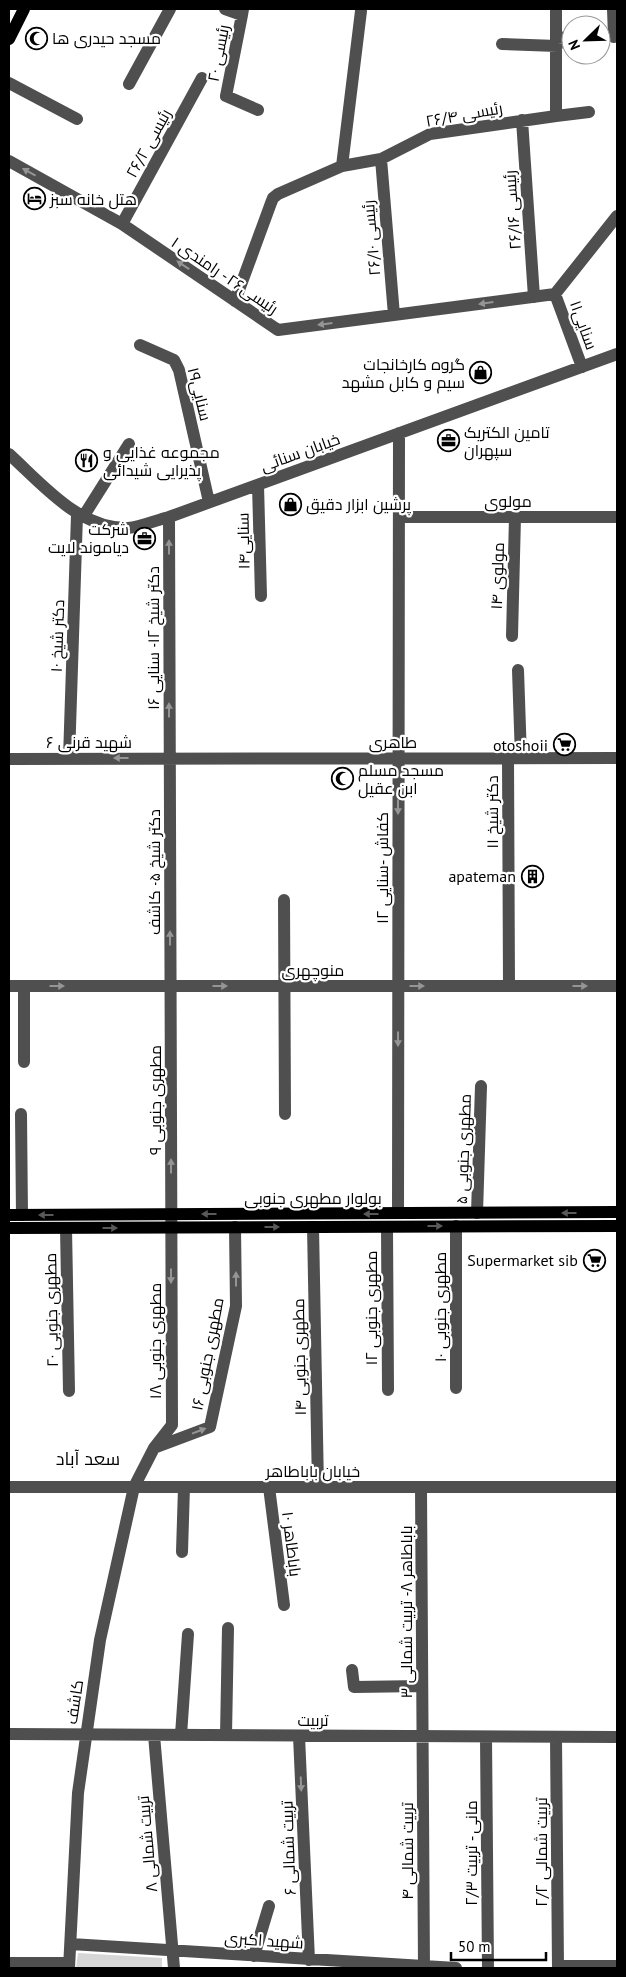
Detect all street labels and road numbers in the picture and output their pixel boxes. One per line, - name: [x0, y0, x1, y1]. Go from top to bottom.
- street label: رئیسی ۲۰: [203, 23, 234, 83]
- street label: رئیسی ۲۶/۴: [424, 97, 504, 132]
- street label: رئیسی ۲۶/۲: [121, 105, 176, 181]
- street label: رئیسی ۲۶/۱۶: [499, 169, 526, 250]
- street label: رئیسی ۲۶/۱۰: [358, 199, 385, 277]
- street label: رئیسی۲۶ - رامندی ۱: [167, 232, 282, 319]
- street label: سنایی۱۱: [565, 298, 602, 353]
- street label: سنایی۱۹: [183, 365, 216, 423]
- street label: خیابان سنائی: [257, 428, 343, 477]
- street label: مولوی: [484, 491, 532, 512]
- street label: سنایی۱۴: [233, 512, 254, 569]
- street label: مولوی ۱۴: [486, 542, 509, 610]
- street label: دکتر شیخ ۱۲- سنایی ۱۶: [143, 566, 165, 710]
- street label: دکتر شیخ ۱۰: [46, 599, 70, 673]
- street label: شهید قرنی ۶: [46, 732, 132, 753]
- street label: طاهری: [369, 732, 417, 753]
- street label: دکتر شیخ ۱۱: [482, 775, 504, 849]
- street label: دکتر شیخ ۵- کاشف: [144, 809, 166, 935]
- street label: کفاش -سنایی ۱۲: [372, 812, 393, 924]
- street label: منوچهری: [282, 960, 344, 982]
- street label: مطهری جنوبی ۹: [145, 1045, 166, 1155]
- street label: مطهری جنوبی ۵: [451, 1093, 476, 1205]
- street label: بولوار مطهری جنوبی: [244, 1188, 382, 1209]
- street label: مطهری جنوبی ۱۲: [361, 1250, 382, 1366]
- street label: مطهری جنوبی ۱۰: [430, 1252, 451, 1362]
- street label: مطهری جنوبی ۲۰: [40, 1253, 63, 1367]
- street label: مطهری جنوبی ۱۸: [145, 1283, 166, 1399]
- street label: مطهری جنوبی ۱۶: [186, 1296, 229, 1412]
- street label: مطهری جنوبی ۱۴: [288, 1298, 311, 1416]
- street label: خیابان باباطاهر: [265, 1461, 360, 1482]
- street label: باباطاهر ۱۰: [278, 1510, 306, 1578]
- street label: باباطاهر ۸- تربیت شمالی ۳: [396, 1526, 417, 1698]
- street label: کاشف: [61, 1678, 87, 1726]
- street label: تربیت: [297, 1710, 329, 1730]
- street label: تربیت شمالی ۸: [133, 1794, 162, 1893]
- street label: تربیت شمالی ۲/۲: [531, 1797, 552, 1907]
- street label: تربیت شمالی ۶: [276, 1800, 301, 1896]
- street label: مانی - تربیت ۲/۳: [461, 1800, 482, 1906]
- street label: تربیت شمالی ۴: [397, 1801, 418, 1900]
- street label: شهید اکبری: [224, 1927, 304, 1954]

